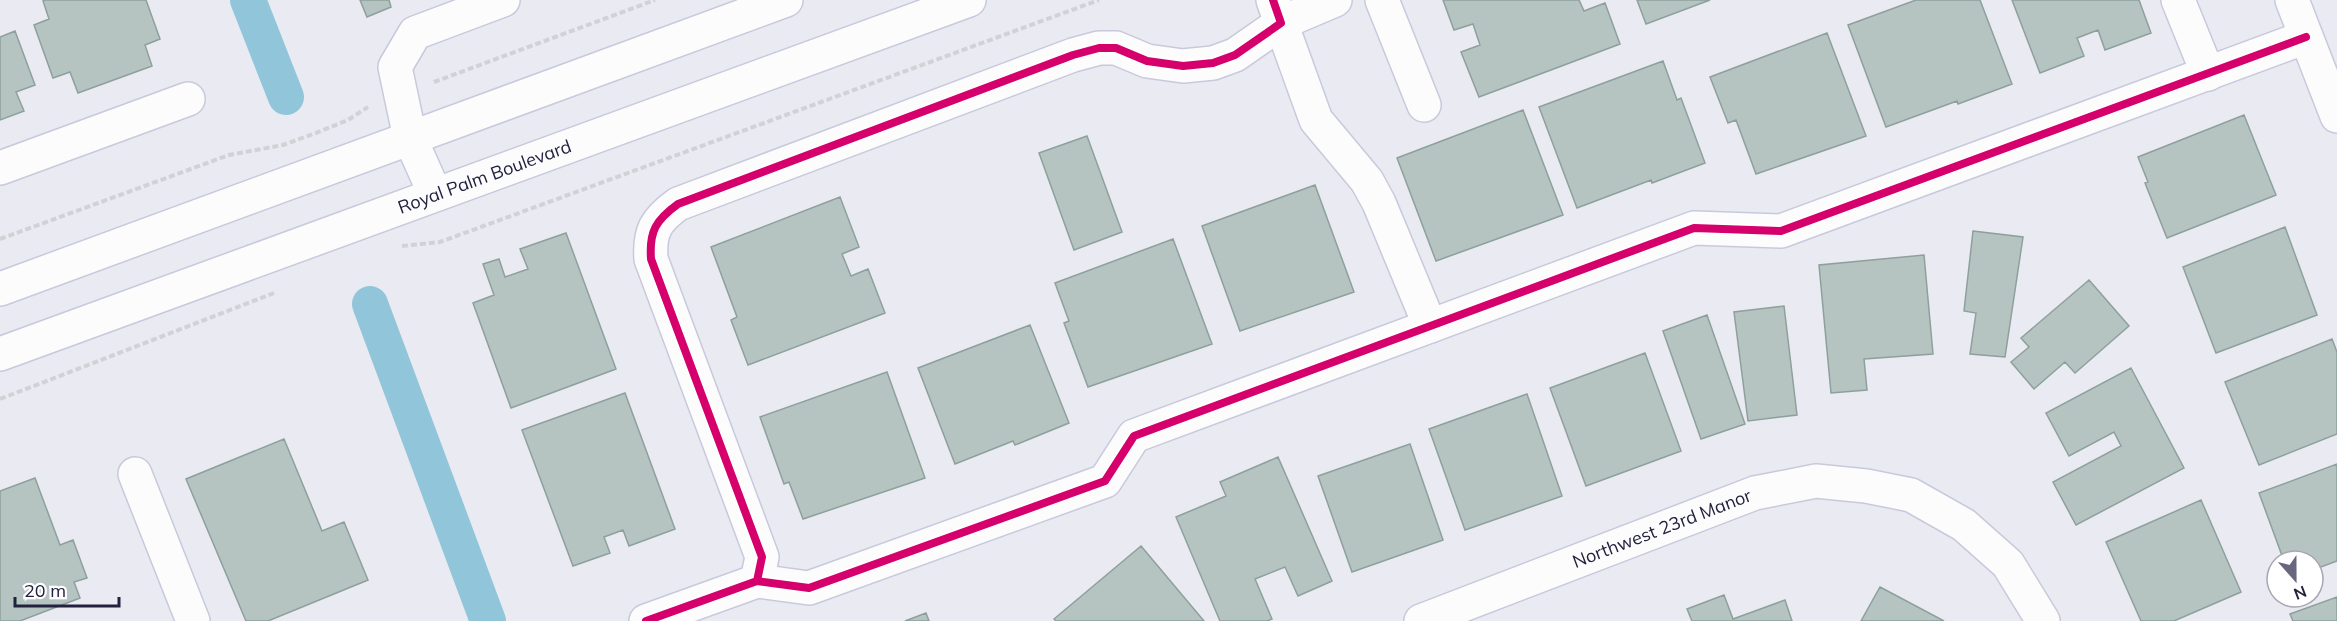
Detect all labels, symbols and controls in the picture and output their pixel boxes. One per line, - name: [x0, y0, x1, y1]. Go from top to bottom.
- street label: Royal Palm Boulevard: [395, 134, 574, 219]
- street label: Northwest 23rd Manor: [1569, 483, 1755, 573]
- north arrow: [2265, 549, 2325, 609]
- scale bar: [15, 570, 118, 608]
- text: 20 m: [24, 579, 66, 602]
- text: N: [2291, 582, 2310, 605]

